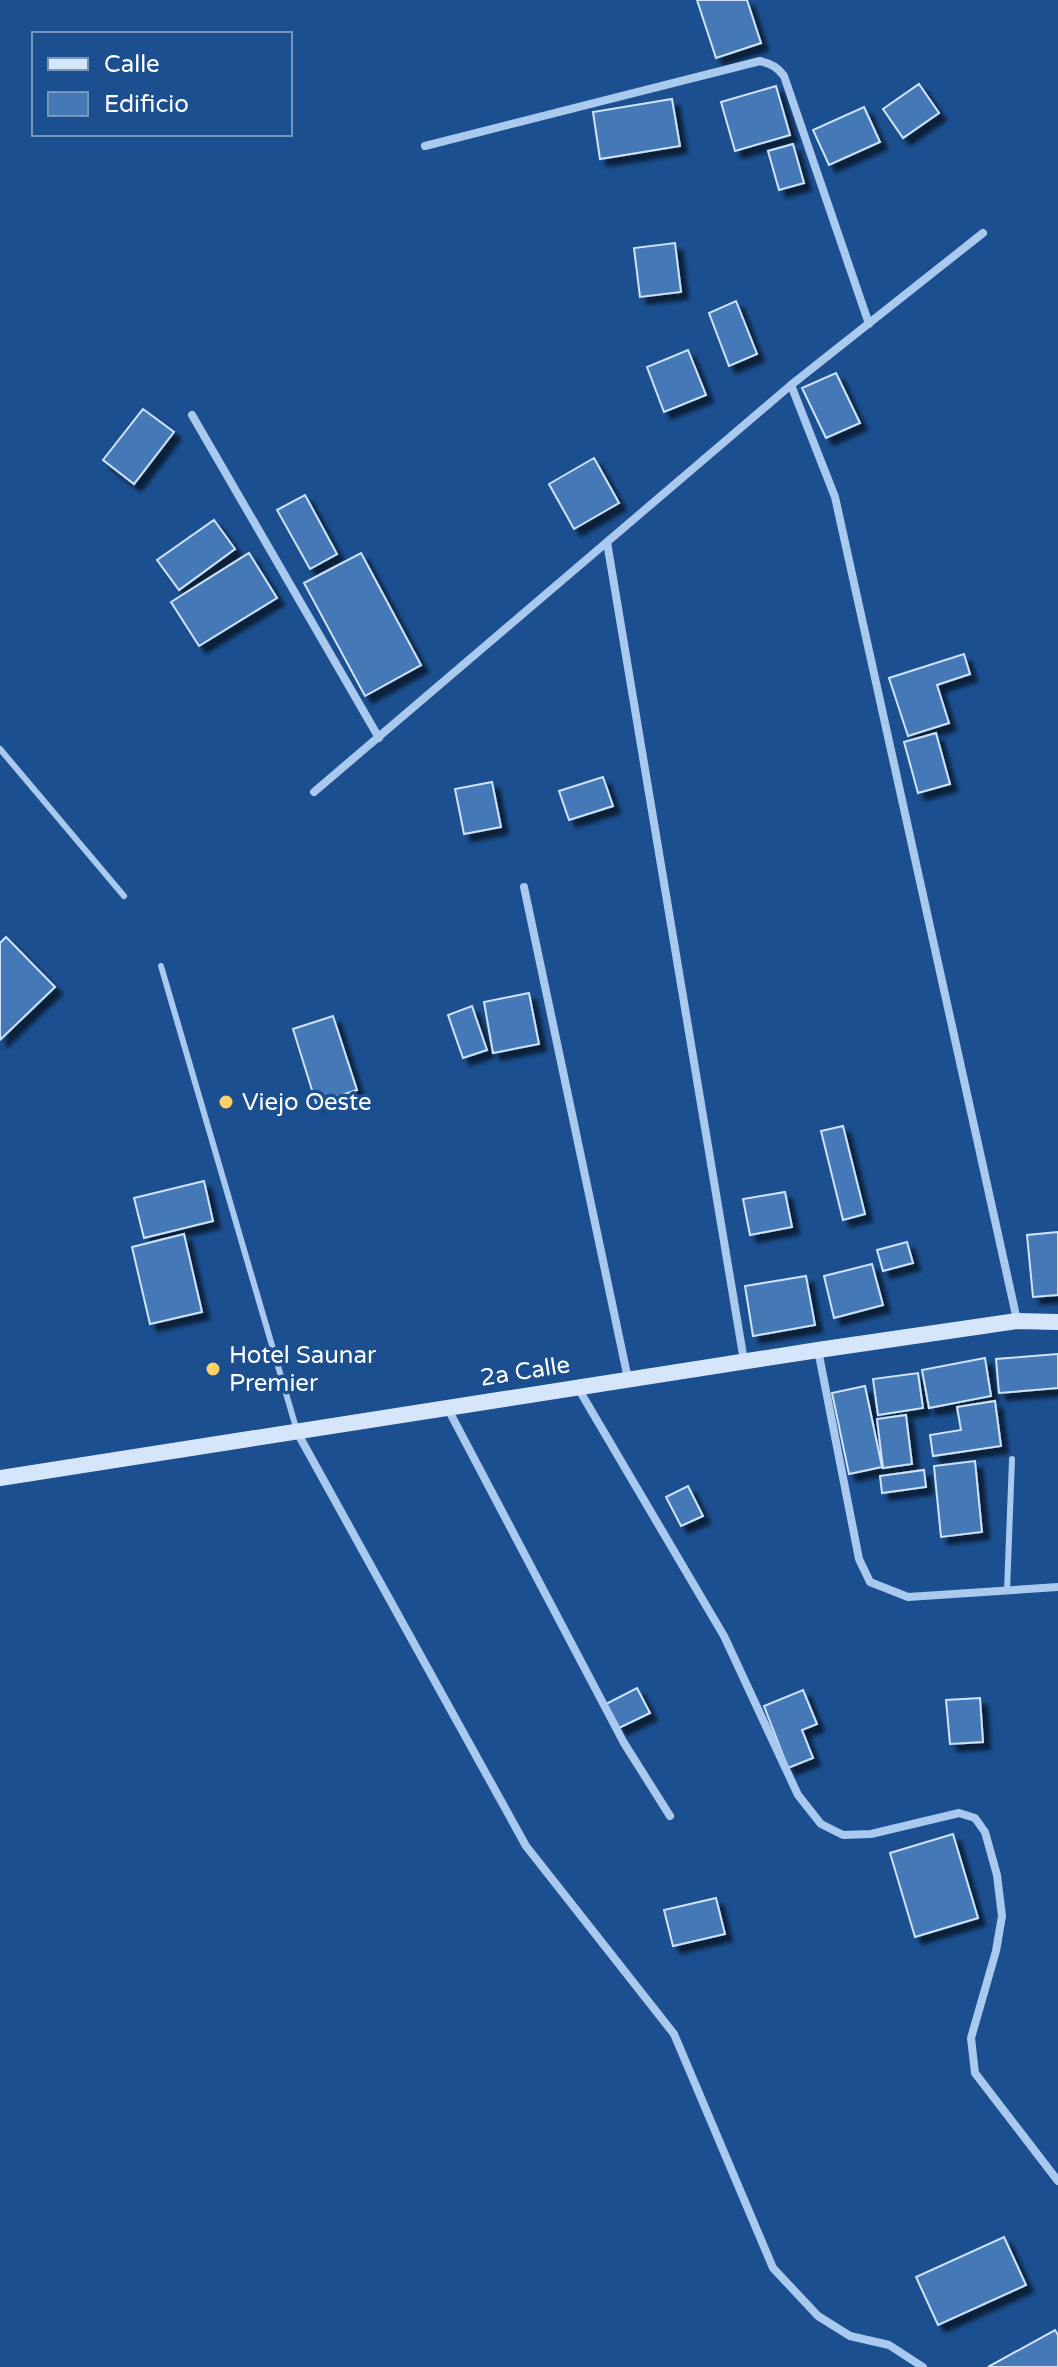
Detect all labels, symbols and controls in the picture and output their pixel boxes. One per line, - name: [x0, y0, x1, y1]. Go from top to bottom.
- legend: [32, 32, 292, 136]
- text: Calle: [104, 50, 160, 79]
- text: Edificio: [104, 90, 189, 119]
- place label: Viejo Oeste: [242, 1088, 372, 1117]
- marker: Viejo Oeste: [217, 1093, 235, 1111]
- place label: Hotel Saunar Premier: [229, 1341, 377, 1398]
- street label: 2a Calle: [478, 1350, 572, 1393]
- marker: Hotel Saunar Premier: [204, 1360, 222, 1378]

